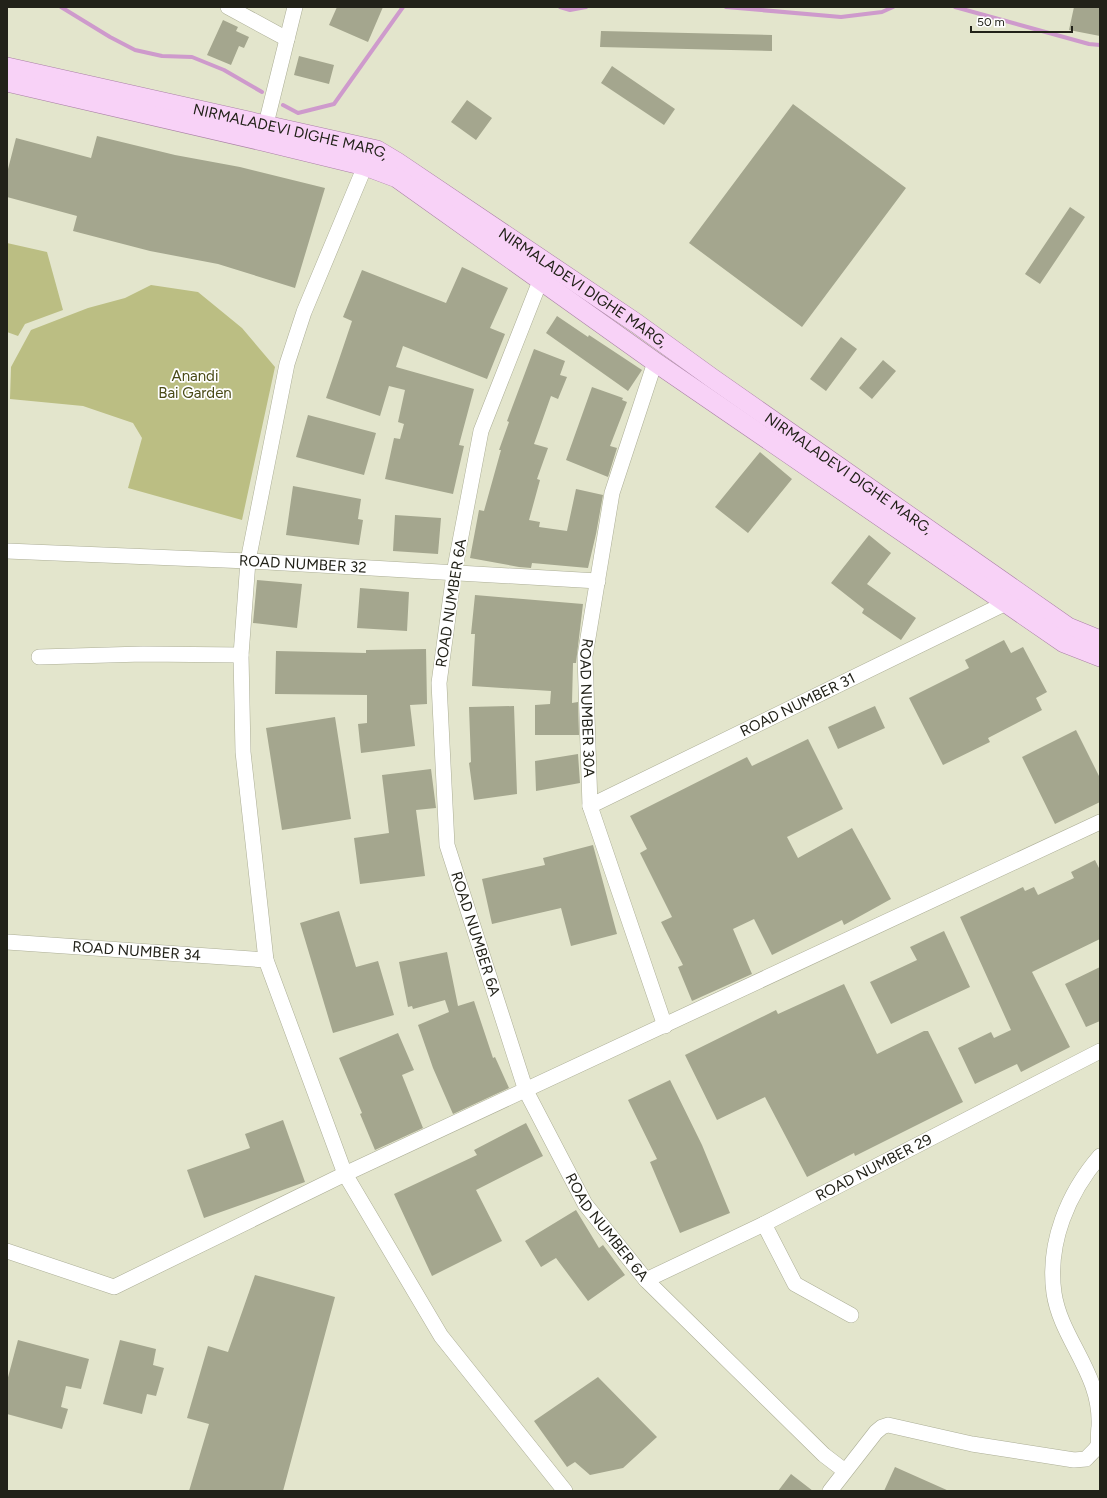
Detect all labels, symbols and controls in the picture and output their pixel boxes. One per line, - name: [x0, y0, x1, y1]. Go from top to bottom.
- scale bar: [971, 8, 1072, 34]
- text: 50 m: [977, 15, 1005, 29]
- street label: NIRMALADEVI DIGHE MARG,: [191, 100, 392, 164]
- street label: NIRMALADEVI DIGHE MARG,: [495, 224, 671, 352]
- park label: Anandi Bai Garden: [158, 367, 232, 402]
- street label: NIRMALADEVI DIGHE MARG,: [761, 409, 936, 538]
- street label: ROAD NUMBER 6A: [432, 537, 470, 669]
- street label: ROAD NUMBER 32: [238, 552, 367, 577]
- street label: ROAD NUMBER 30A: [576, 637, 598, 778]
- street label: ROAD NUMBER 31: [737, 669, 858, 740]
- street label: ROAD NUMBER 6A: [447, 869, 504, 998]
- street label: ROAD NUMBER 34: [72, 938, 202, 964]
- street label: ROAD NUMBER 29: [813, 1130, 935, 1205]
- street label: ROAD NUMBER 6A: [561, 1170, 652, 1285]

